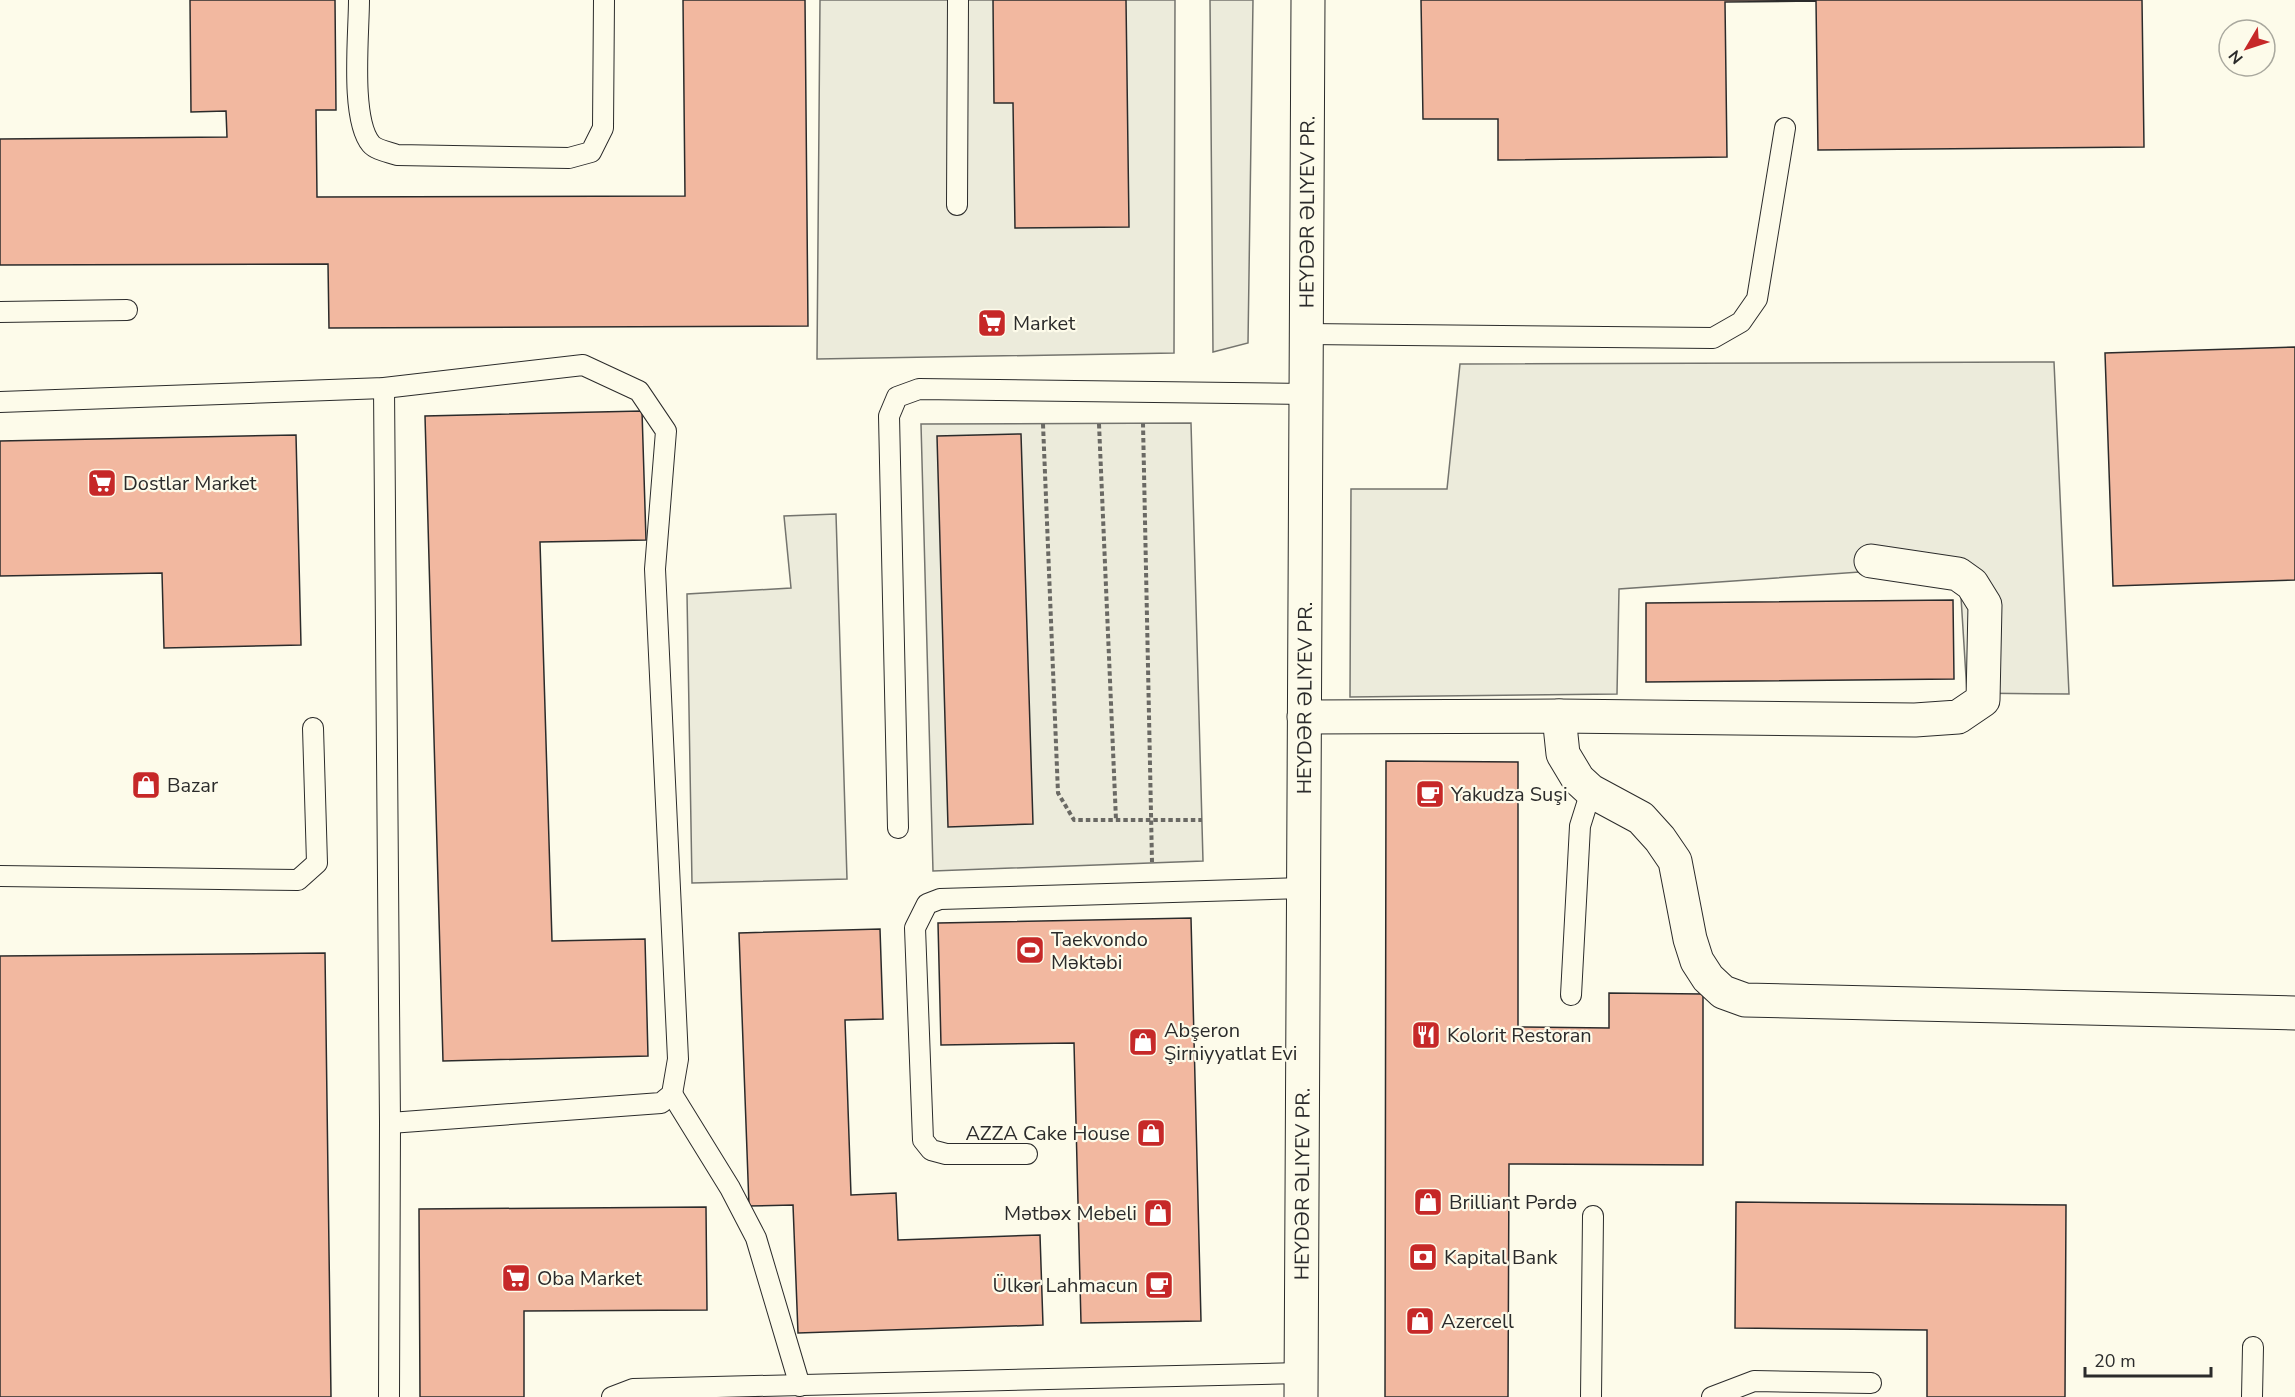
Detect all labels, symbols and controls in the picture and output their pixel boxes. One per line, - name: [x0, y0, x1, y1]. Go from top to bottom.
- north arrow: [2217, 18, 2277, 78]
- text: N: [2224, 45, 2248, 68]
- street label: HEYDƏR ƏLIYEV PR.: [1293, 116, 1321, 308]
- supermarket icon: Market: [976, 307, 1008, 339]
- place label: Market: [1013, 310, 1076, 337]
- supermarket icon: Dostlar Market: [86, 467, 118, 499]
- place label: Dostlar Market: [123, 470, 258, 497]
- street label: HEYDƏR ƏLIYEV PR.: [1291, 602, 1319, 794]
- shop icon: Bazar: [130, 769, 162, 801]
- place label: Bazar: [167, 772, 218, 799]
- cafe icon: Yakudza Suşi: [1414, 778, 1446, 810]
- place label: Yakudza Suşi: [1450, 781, 1568, 808]
- place label: Taekvondo Məktəbi: [1051, 926, 1148, 976]
- sports icon: Taekvondo Məktəbi: [1014, 934, 1046, 966]
- place label: Abşeron Şirniyyatlat Evi: [1164, 1017, 1298, 1067]
- restaurant icon: Kolorit Restoran: [1410, 1019, 1442, 1051]
- place label: Kolorit Restoran: [1447, 1022, 1592, 1049]
- shop icon: Abşeron Şirniyyatlat Evi: [1127, 1026, 1159, 1058]
- street label: HEYDƏR ƏLIYEV PR.: [1289, 1088, 1317, 1280]
- shop icon: AZZA Cake House: [1135, 1117, 1167, 1149]
- place label: AZZA Cake House: [965, 1120, 1130, 1147]
- shop icon: Brilliant Pərdə: [1412, 1186, 1444, 1218]
- place label: Brilliant Pərdə: [1449, 1189, 1577, 1216]
- shop icon: Mətbəx Mebeli: [1142, 1197, 1174, 1229]
- place label: Mətbəx Mebeli: [1004, 1200, 1137, 1227]
- bank icon: Kapital Bank: [1407, 1241, 1439, 1273]
- place label: Kapital Bank: [1444, 1244, 1559, 1271]
- supermarket icon: Oba Market: [500, 1262, 532, 1294]
- place label: Oba Market: [537, 1265, 643, 1292]
- cafe icon: Ülkər Lahmacun: [1143, 1269, 1175, 1301]
- place label: Ülkər Lahmacun: [992, 1272, 1138, 1299]
- shop icon: Azercell: [1404, 1305, 1436, 1337]
- place label: Azercell: [1441, 1308, 1514, 1335]
- scale bar: [2085, 1340, 2211, 1378]
- text: 20 m: [2094, 1349, 2136, 1373]

